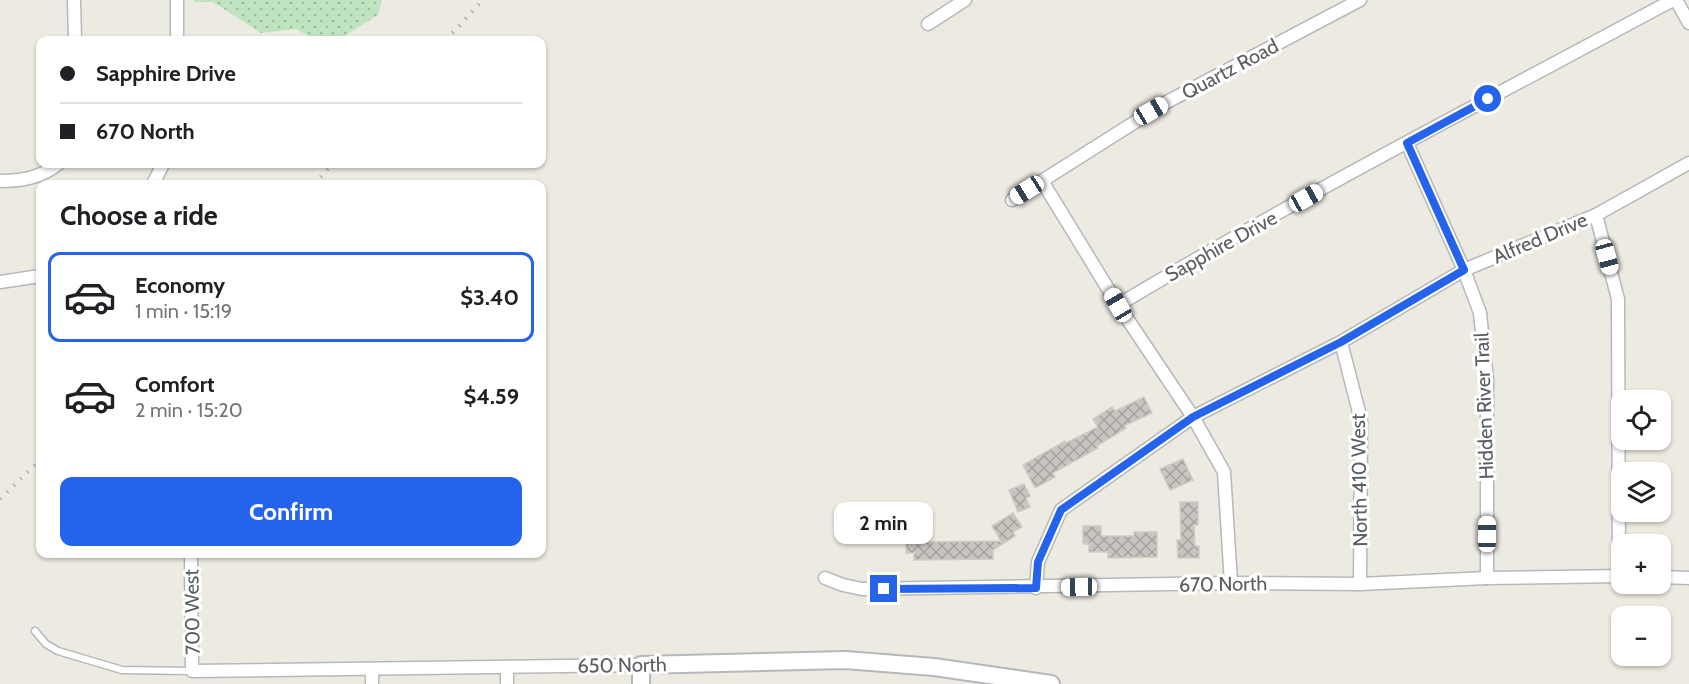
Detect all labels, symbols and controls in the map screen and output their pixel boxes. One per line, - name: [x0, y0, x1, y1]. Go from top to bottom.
- street label: Quartz Road: [1178, 34, 1282, 104]
- text: Sapphire Drive: [96, 60, 236, 87]
- route start: [1474, 85, 1501, 112]
- car: [1131, 94, 1171, 128]
- text: 670 North: [96, 118, 195, 145]
- car: [1007, 173, 1047, 207]
- car: [1286, 181, 1326, 215]
- text: Choose a ride: [60, 199, 218, 232]
- street label: Sapphire Drive: [1161, 205, 1281, 287]
- street label: Alfred Drive: [1489, 207, 1591, 269]
- car: [1594, 237, 1620, 277]
- icon: car: [63, 270, 117, 324]
- text: Economy: [135, 272, 225, 299]
- text: $3.40: [460, 284, 519, 311]
- car: [1101, 285, 1135, 325]
- text: 1 min · 15:19: [135, 299, 232, 323]
- street label: Hidden River Trail: [1469, 332, 1499, 480]
- icon: car: [63, 369, 117, 423]
- text: Comfort: [135, 371, 214, 398]
- text: $4.59: [464, 383, 519, 410]
- map controls: [1611, 390, 1671, 666]
- button: locate: [1611, 390, 1671, 450]
- text: 2 min · 15:20: [135, 398, 243, 422]
- street label: North 410 West: [1346, 413, 1372, 547]
- button: layers: [1611, 462, 1671, 522]
- button: Confirm: [60, 477, 522, 546]
- callout: 2 min: [834, 502, 934, 544]
- text: 2 min: [859, 511, 908, 535]
- car: [1478, 516, 1496, 552]
- button: +: [1611, 534, 1671, 594]
- street label: 700 West: [179, 569, 205, 655]
- street label: 670 North: [1179, 571, 1267, 597]
- route end: [870, 575, 897, 602]
- car: [1061, 578, 1097, 596]
- button: −: [1611, 606, 1671, 666]
- street label: 650 North: [577, 652, 667, 678]

